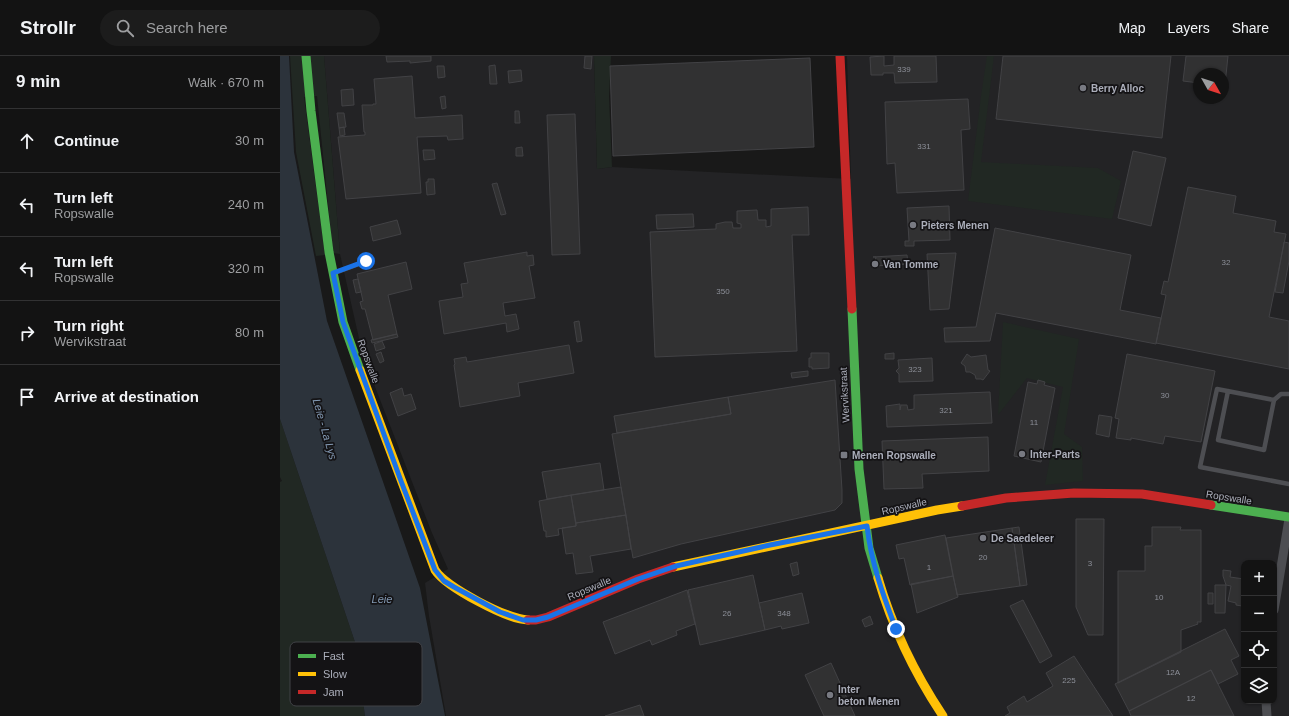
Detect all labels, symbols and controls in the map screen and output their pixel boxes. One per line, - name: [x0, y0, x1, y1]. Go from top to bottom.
- search box: [100, 10, 380, 46]
- text: Strollr: [20, 17, 76, 38]
- icon: search: [114, 17, 136, 39]
- text: Search here: [146, 19, 228, 36]
- text: Map: [1118, 20, 1146, 36]
- text: Layers: [1168, 20, 1210, 36]
- text: Share: [1232, 20, 1269, 36]
- house number: 339: [897, 65, 911, 74]
- north arrow: [1193, 68, 1229, 104]
- text: 9 min: [16, 72, 60, 91]
- text: Walk · 670 m: [188, 75, 264, 90]
- marker: Berry Alloc: [1078, 83, 1088, 93]
- place label: Berry Alloc: [1091, 83, 1144, 94]
- icon: ahead: [16, 130, 38, 152]
- text: Continue: [54, 132, 119, 149]
- text: 30 m: [235, 133, 264, 148]
- house number: 331: [917, 142, 931, 151]
- text: Turn left: [54, 189, 113, 206]
- icon: left: [16, 194, 38, 216]
- text: 240 m: [228, 197, 264, 212]
- text: Ropswalle: [54, 206, 114, 221]
- marker: Pieters Menen: [908, 220, 918, 230]
- place label: Pieters Menen: [921, 220, 989, 231]
- route start: [357, 252, 375, 270]
- text: Turn left: [54, 253, 113, 270]
- icon: left: [16, 258, 38, 280]
- house number: 32: [1222, 258, 1231, 267]
- marker: Van Tomme: [870, 259, 880, 269]
- place label: Van Tomme: [883, 259, 939, 270]
- text: 320 m: [228, 261, 264, 276]
- text: Ropswalle: [54, 270, 114, 285]
- house number: 350: [716, 287, 730, 296]
- text: Turn right: [54, 317, 124, 334]
- icon: right: [16, 322, 38, 344]
- text: 80 m: [235, 325, 264, 340]
- text: Wervikstraat: [54, 334, 126, 349]
- street label: Ropswalle: [355, 338, 382, 385]
- house number: 323: [908, 365, 922, 374]
- street label: Wervikstraat: [838, 367, 851, 423]
- icon: arrive: [16, 386, 38, 408]
- text: Arrive at destination: [54, 388, 199, 405]
- house number: 30: [1161, 391, 1170, 400]
- water label: Leie - La Lys: [311, 397, 340, 461]
- house number: 321: [939, 406, 953, 415]
- house number: 11: [1030, 418, 1039, 427]
- marker: Inter-Parts: [1017, 449, 1027, 459]
- place label: Inter-Parts: [1030, 449, 1080, 460]
- marker: Menen Ropswalle: [839, 450, 849, 460]
- place label: Menen Ropswalle: [852, 450, 936, 461]
- street label: Ropswalle: [1205, 488, 1253, 507]
- street label: Ropswalle: [880, 496, 928, 517]
- marker: De Saedeleer: [978, 533, 988, 543]
- place label: De Saedeleer: [991, 533, 1054, 544]
- house number: 20: [979, 553, 988, 562]
- house number: 3: [1088, 559, 1093, 568]
- map controls: [1241, 560, 1277, 704]
- button: +: [1241, 560, 1277, 596]
- house number: 1: [927, 563, 932, 572]
- street label: Ropswalle: [566, 574, 613, 603]
- water label: Leie: [372, 593, 392, 605]
- house number: 10: [1155, 593, 1164, 602]
- button: −: [1241, 596, 1277, 632]
- house number: 26: [723, 609, 732, 618]
- house number: 348: [777, 609, 791, 618]
- route end: [887, 620, 905, 638]
- button: locate: [1241, 632, 1277, 668]
- legend: [290, 642, 422, 706]
- text: Fast: [323, 650, 344, 662]
- text: Slow: [323, 668, 347, 680]
- house number: 12A: [1166, 668, 1181, 677]
- button: layers: [1241, 668, 1277, 704]
- house number: 225: [1062, 676, 1076, 685]
- place label: Inter beton Menen: [838, 684, 900, 707]
- text: Jam: [323, 686, 344, 698]
- marker: Inter beton Menen: [825, 690, 835, 700]
- house number: 12: [1187, 694, 1196, 703]

